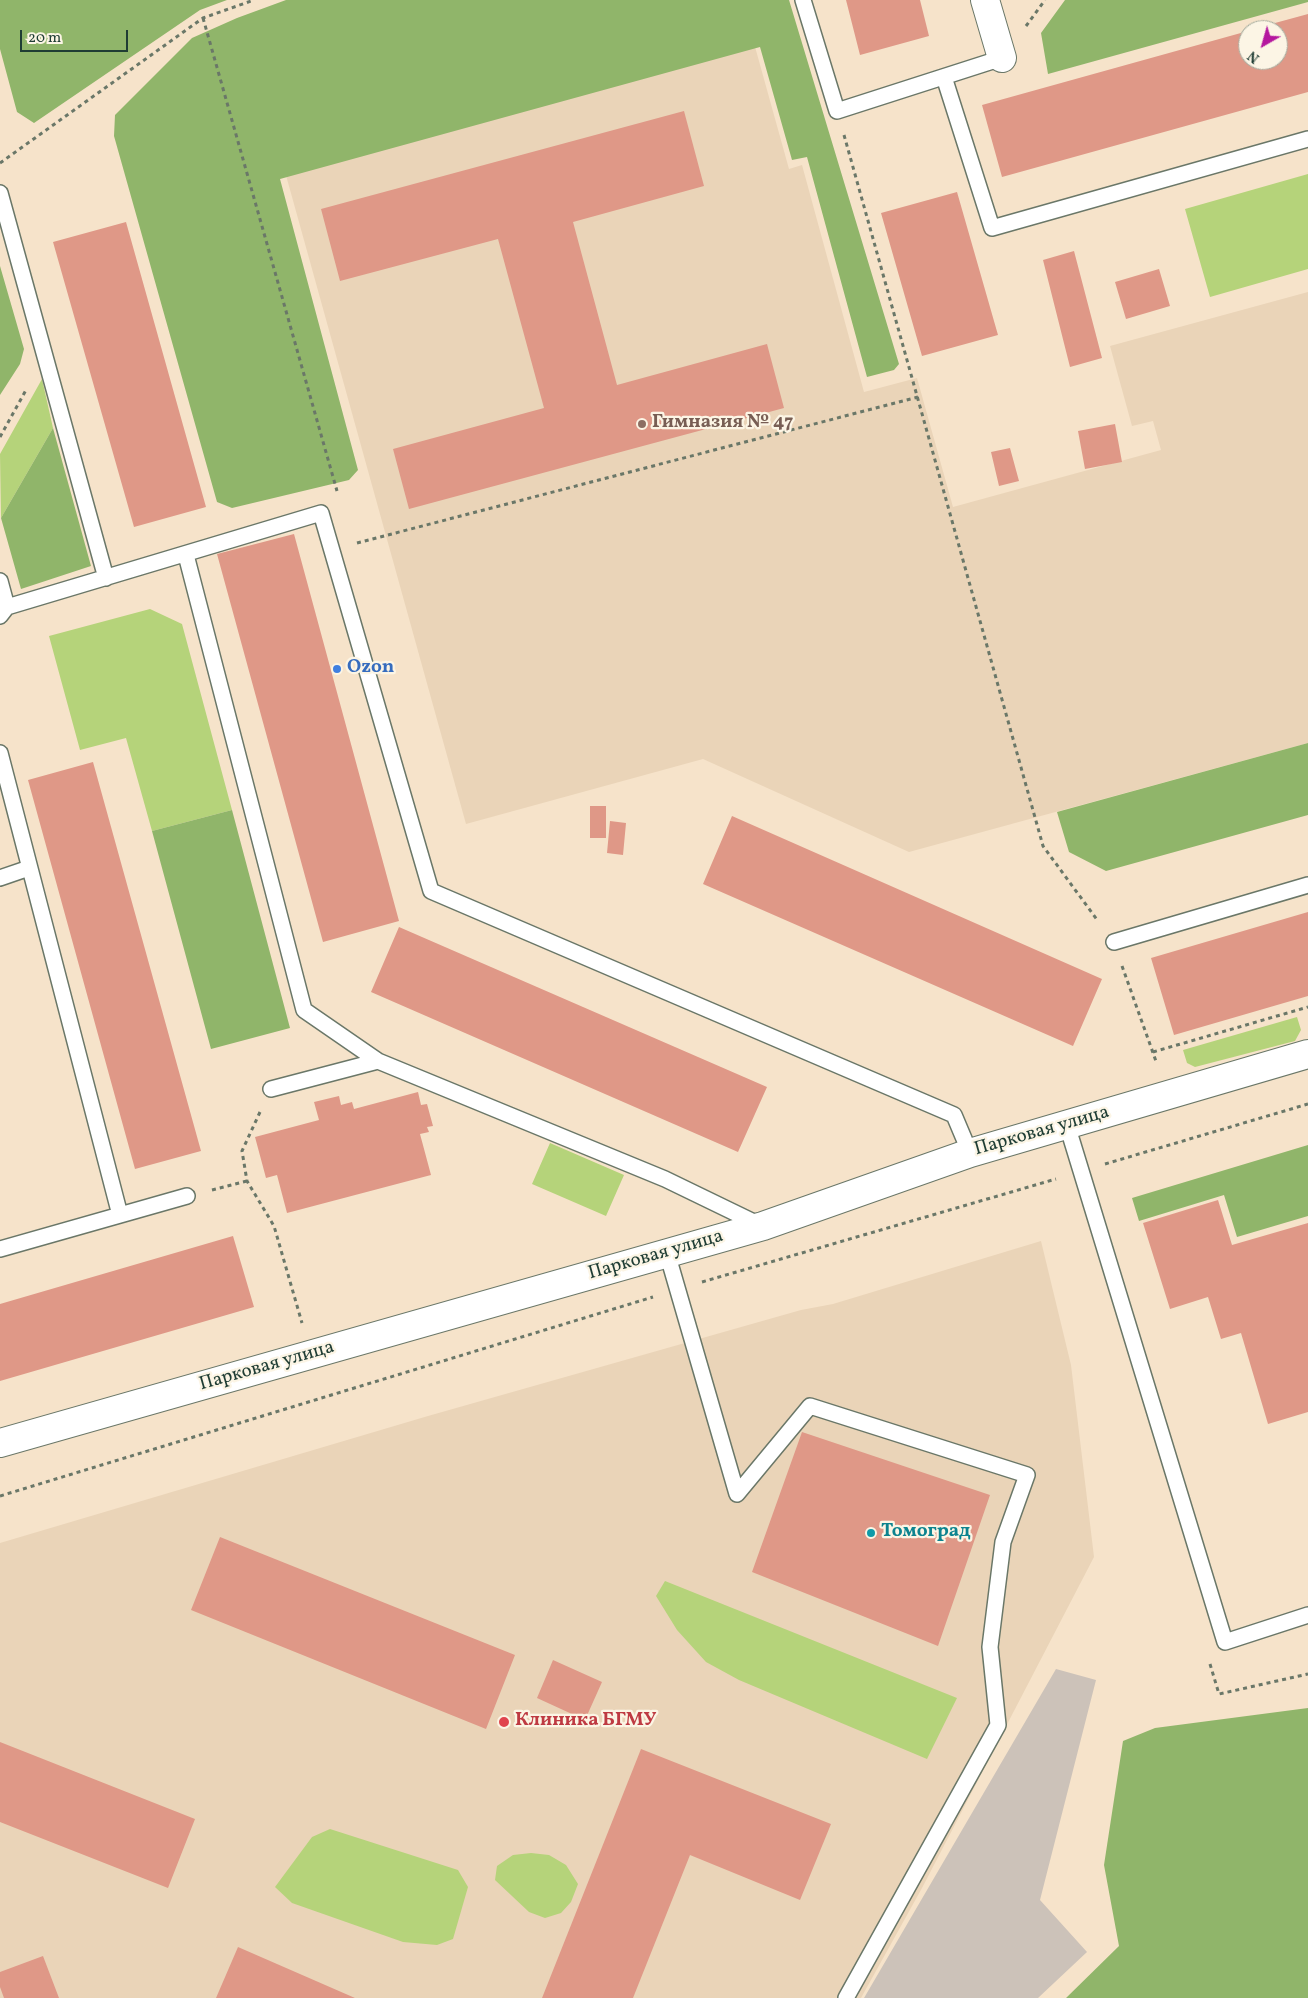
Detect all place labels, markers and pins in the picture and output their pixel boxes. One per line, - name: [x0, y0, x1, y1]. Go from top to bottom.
- place label: Гимназия № 47: [652, 413, 793, 435]
- marker: Гимназия № 47: [636, 418, 648, 430]
- place label: Ozon: [347, 658, 394, 680]
- marker: Ozon: [331, 663, 343, 675]
- place label: Томоград: [881, 1522, 971, 1544]
- marker: Томоград: [865, 1527, 877, 1539]
- place label: Клиника БГМУ: [515, 1711, 656, 1733]
- marker: Клиника БГМУ: [497, 1715, 511, 1729]

